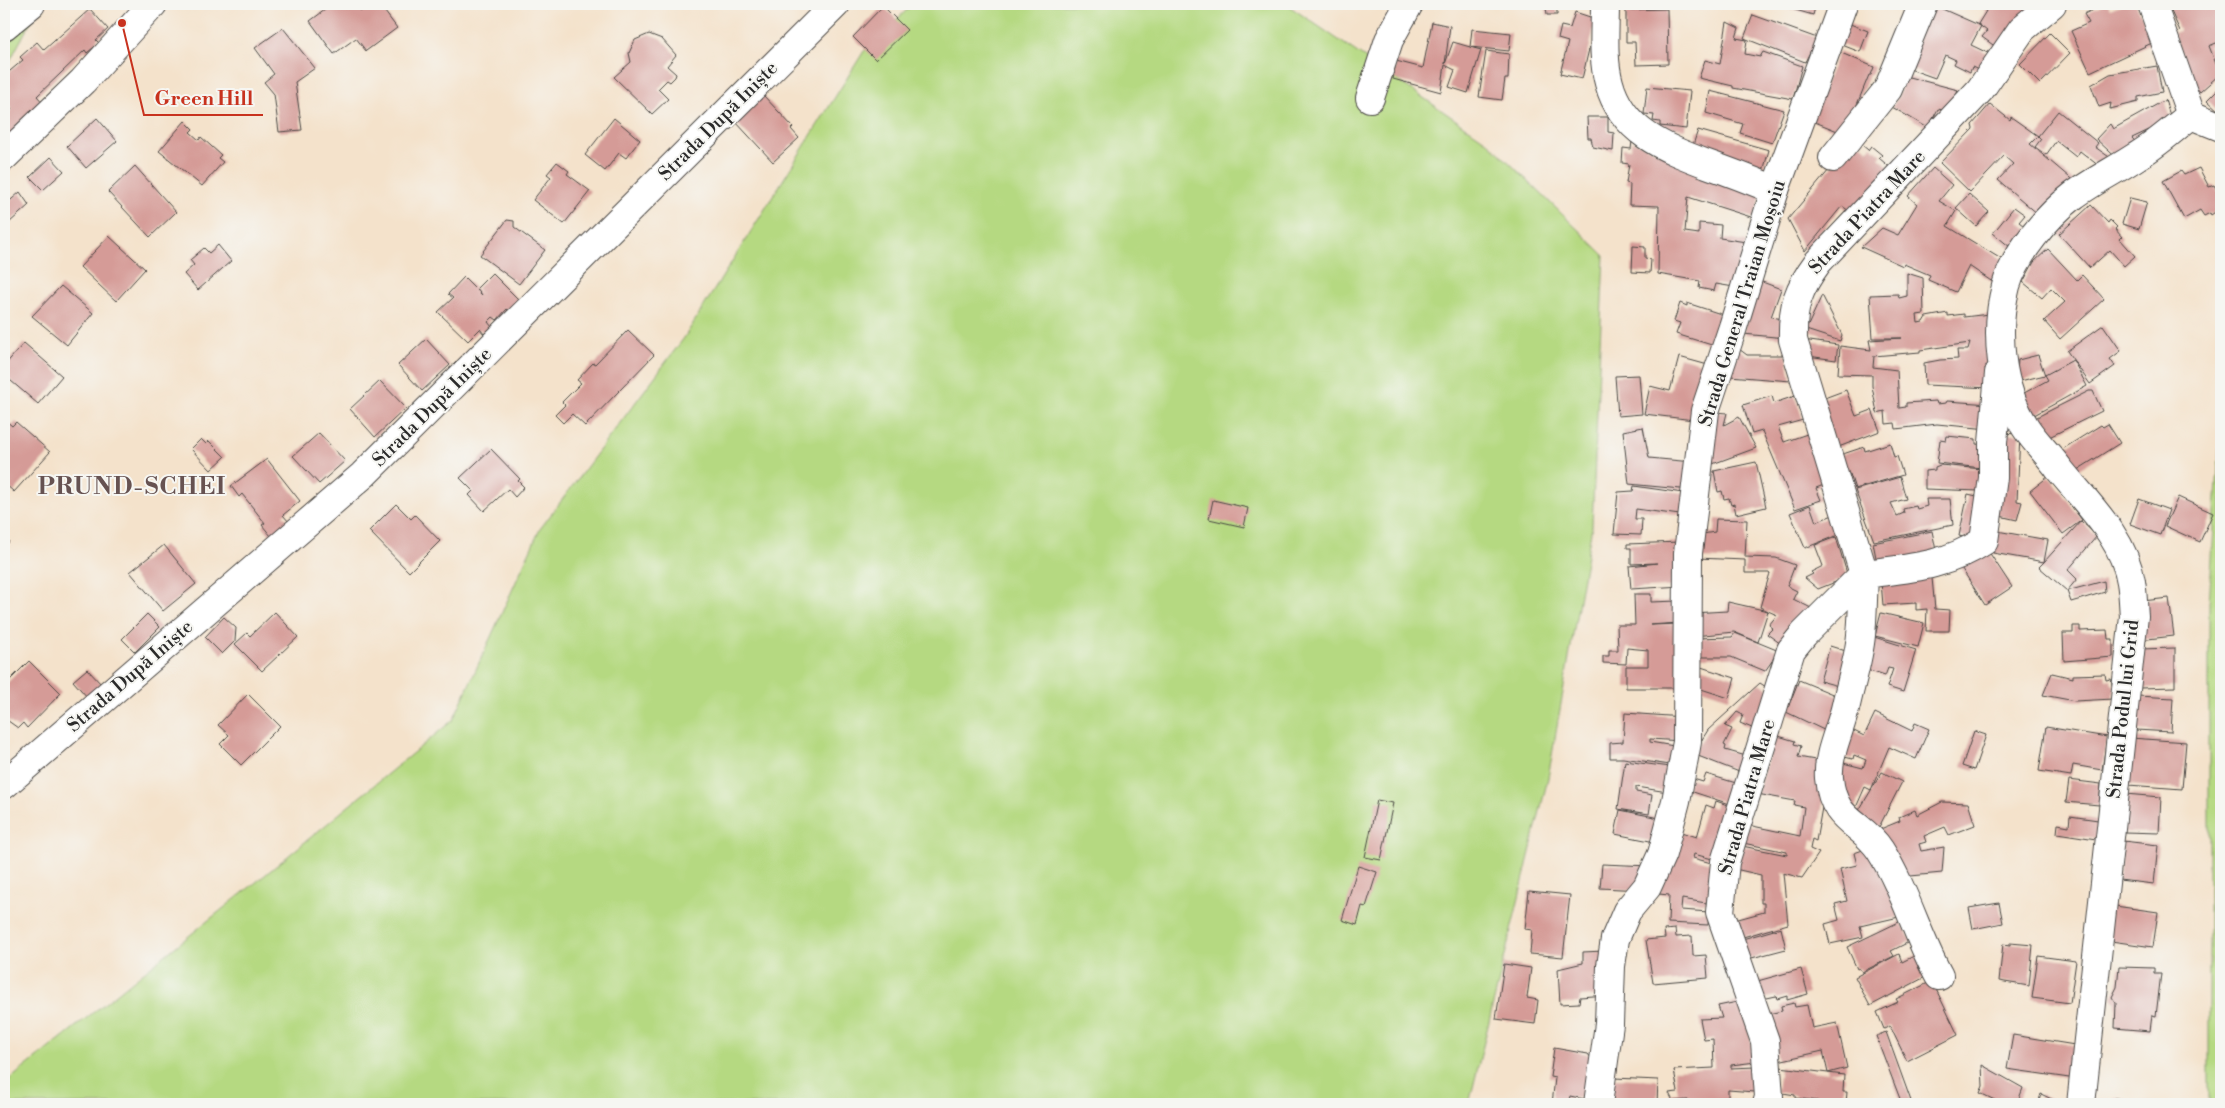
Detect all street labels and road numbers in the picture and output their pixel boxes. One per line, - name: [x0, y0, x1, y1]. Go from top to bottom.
- street label: Strada După Iniște: [653, 56, 783, 186]
- street label: Strada Piatra Mare: [1803, 145, 1931, 279]
- street label: Strada General Traian Moșoiu: [1693, 177, 1791, 429]
- street label: Strada După Iniște: [367, 342, 497, 472]
- street label: Strada După Iniște: [62, 615, 198, 737]
- street label: Strada Podul lui Grid: [2102, 618, 2144, 800]
- street label: Strada Piatra Mare: [1713, 716, 1781, 878]

